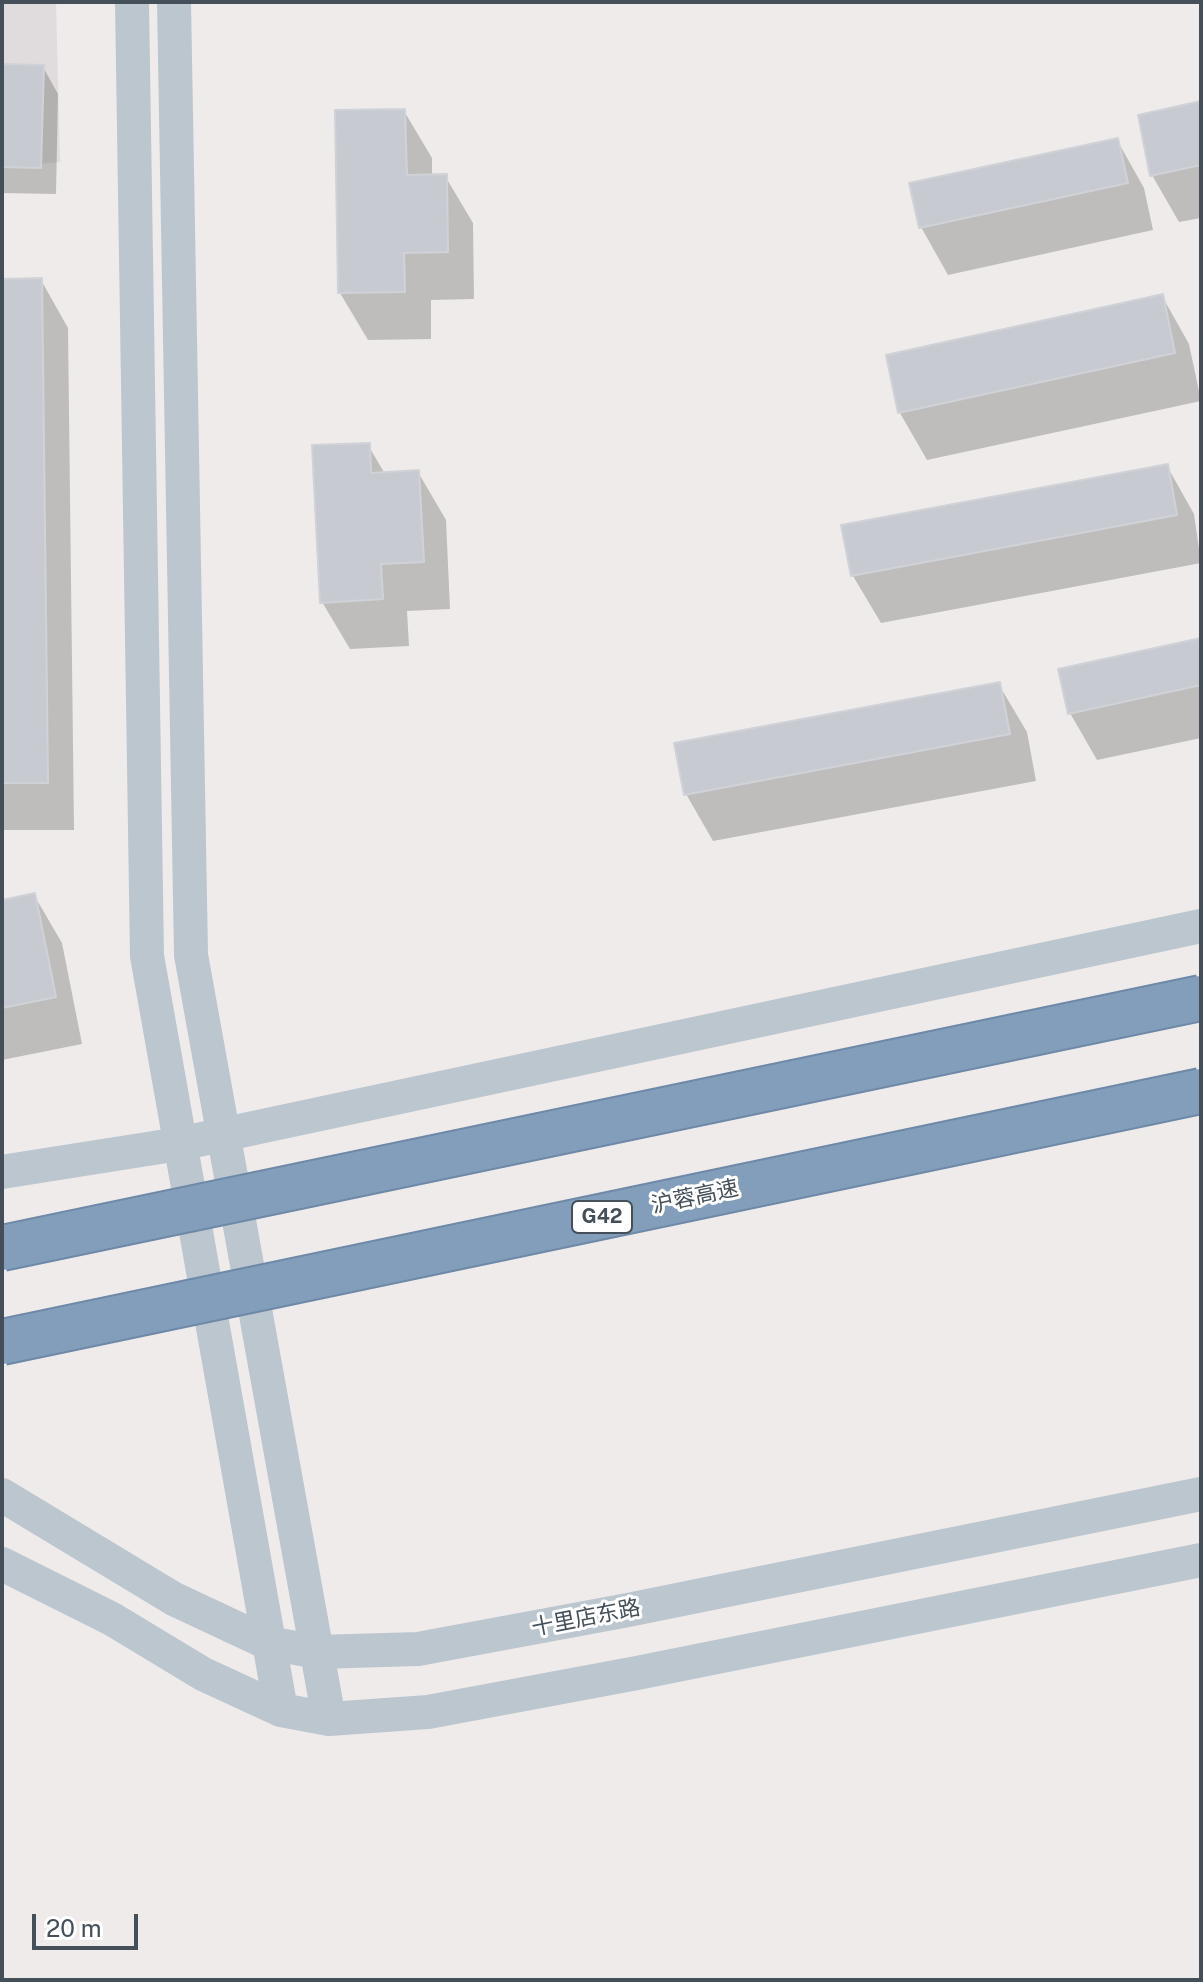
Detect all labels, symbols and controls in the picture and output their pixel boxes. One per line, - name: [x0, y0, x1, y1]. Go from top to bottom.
- street label: 沪蓉高速: [649, 1175, 741, 1219]
- road number: G42: [572, 1201, 632, 1233]
- street label: 十里店东路: [529, 1595, 643, 1641]
- scale bar: [36, 1898, 142, 1948]
- text: 20 m: [46, 1914, 102, 1942]

